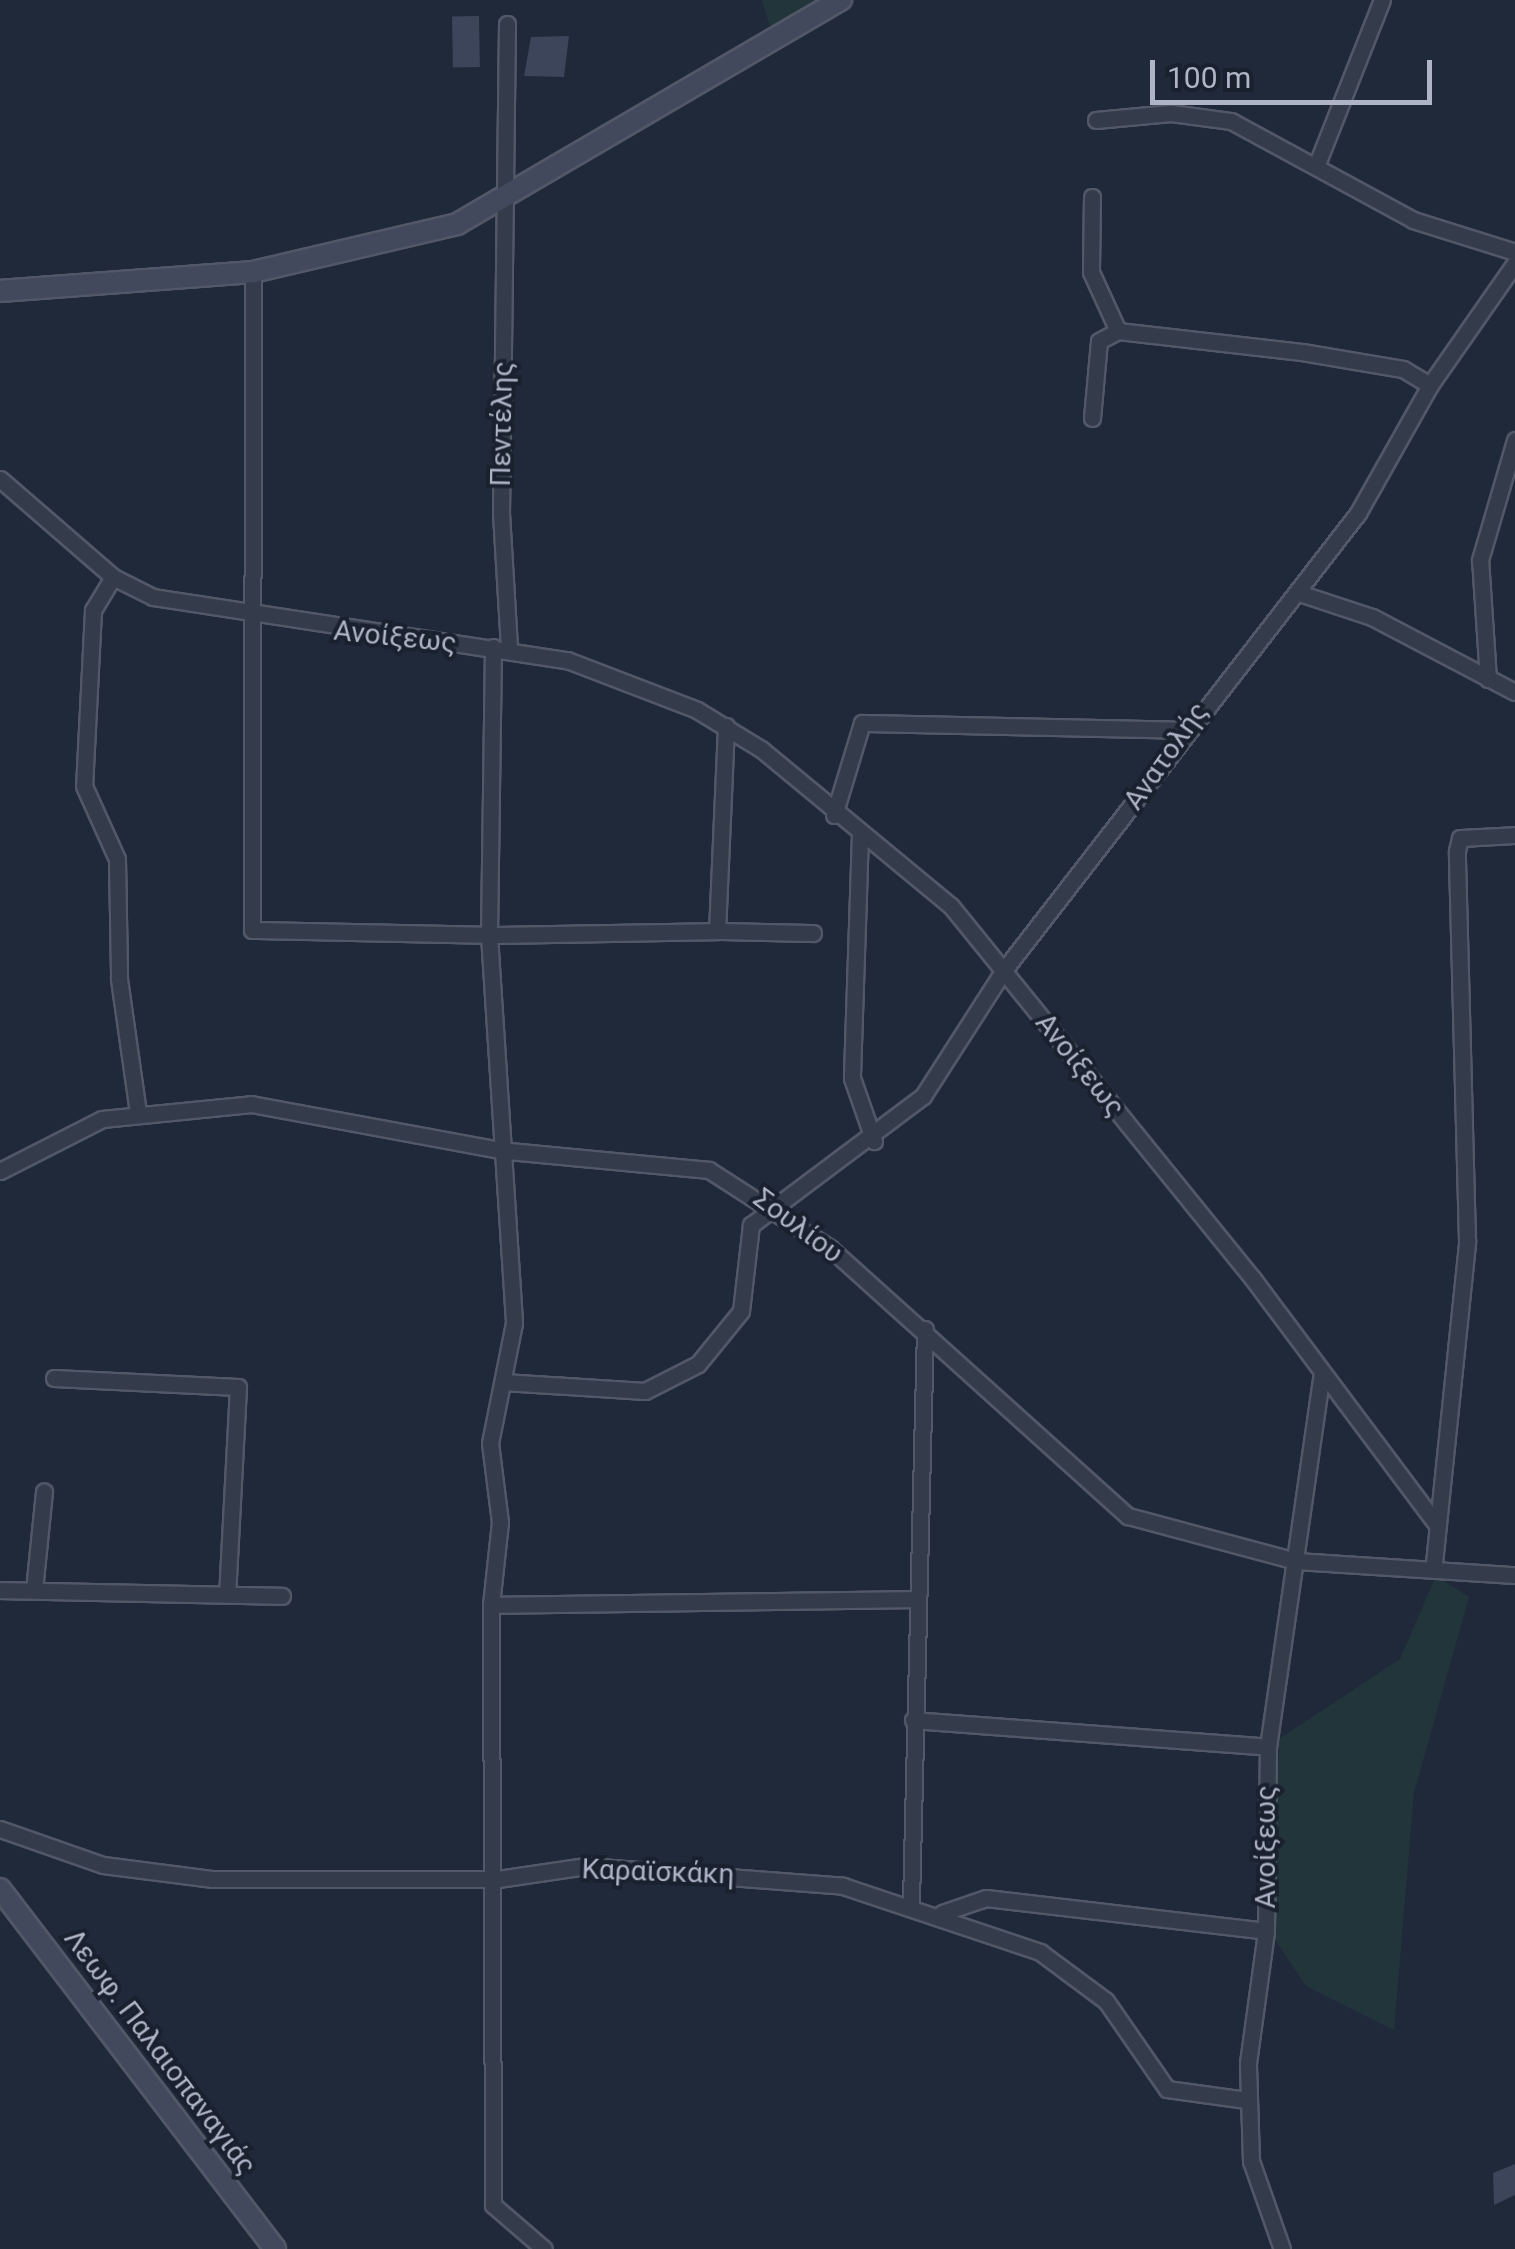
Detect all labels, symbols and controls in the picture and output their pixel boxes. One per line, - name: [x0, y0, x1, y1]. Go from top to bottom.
- scale bar: [1155, 40, 1438, 102]
- text: 100 m: [1167, 60, 1251, 95]
- street label: Πεντέλης: [484, 361, 520, 487]
- street label: Ανοίξεως: [332, 614, 458, 660]
- street label: Ανατολής: [1117, 696, 1215, 816]
- street label: Ανοίξεως: [1028, 1007, 1132, 1123]
- street label: Σουλίου: [747, 1182, 849, 1270]
- street label: Ανοίξεως: [1249, 1786, 1283, 1908]
- street label: Καραϊσκάκη: [581, 1853, 735, 1891]
- street label: Λεωφ. Παλαιοπαναγιάς: [57, 1923, 263, 2181]

